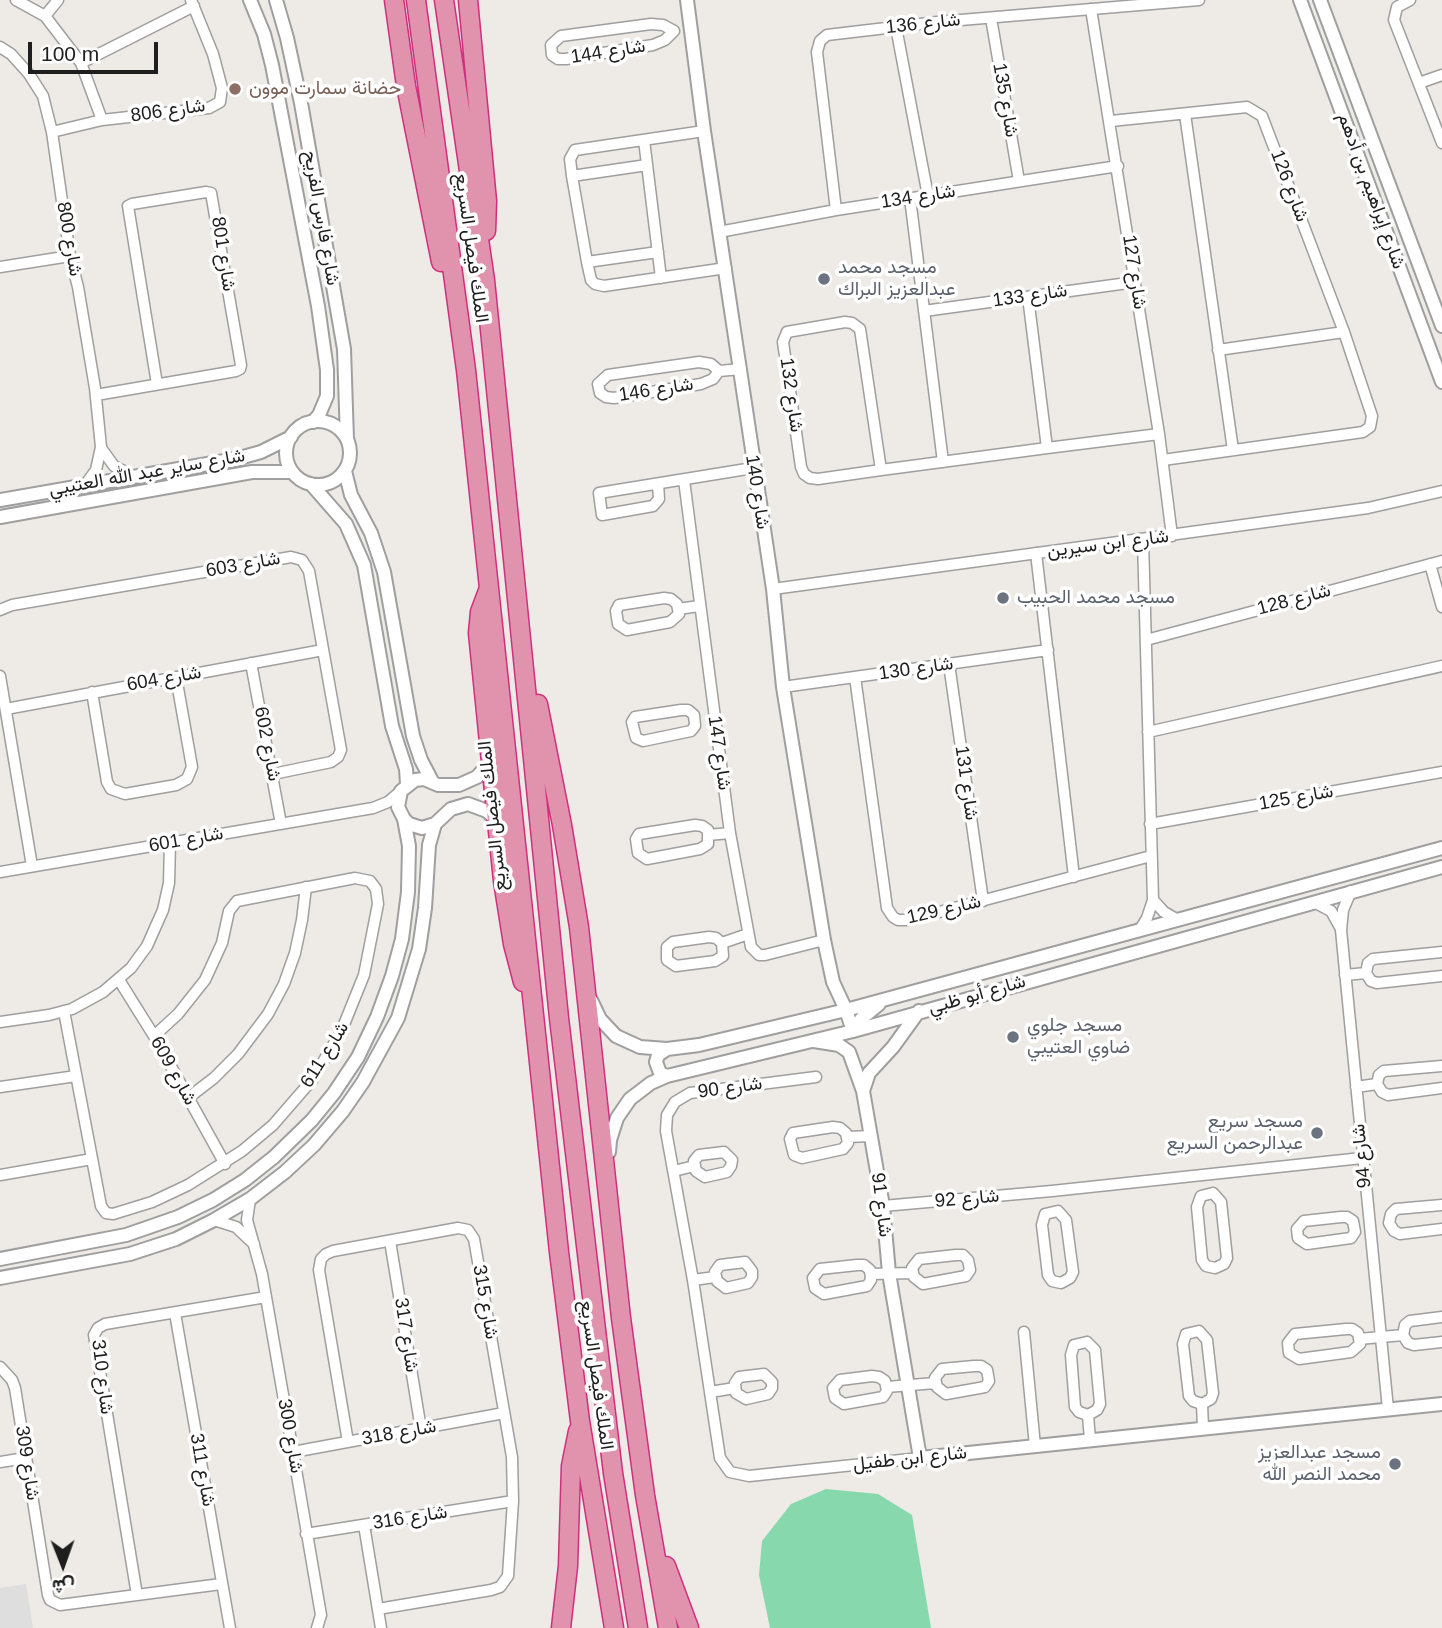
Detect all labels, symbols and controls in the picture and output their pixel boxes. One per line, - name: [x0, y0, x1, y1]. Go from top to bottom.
- street label: شارع 136: [884, 9, 962, 39]
- scale bar: [32, 28, 161, 72]
- street label: شارع 144: [569, 35, 647, 69]
- text: 100 m: [41, 42, 99, 65]
- street label: شارع 135: [987, 61, 1023, 139]
- place label: حضانة سمارت موون: [249, 78, 401, 100]
- marker: حضانة سمارت موون: [227, 81, 243, 97]
- street label: شارع 806: [129, 94, 207, 128]
- street label: شارع إبراهيم بن أدهم: [1332, 110, 1410, 272]
- street label: شارع 126: [1265, 147, 1313, 225]
- street label: شارع فارس الفريح: [298, 149, 344, 287]
- street label: الملك فيصل السريع: [449, 172, 493, 324]
- street label: شارع 134: [879, 180, 957, 214]
- street label: شارع 800: [51, 200, 87, 278]
- street label: شارع 801: [206, 215, 240, 293]
- street label: شارع 127: [1117, 233, 1151, 311]
- place label: مسجد محمد عبدالعزيز البراك: [838, 257, 956, 301]
- marker: مسجد محمد عبدالعزيز البراك: [816, 271, 832, 287]
- street label: شارع 133: [991, 279, 1069, 313]
- street label: شارع 132: [774, 356, 808, 434]
- street label: شارع 146: [617, 373, 695, 407]
- street label: شارع ساير عبد الله العتيبي: [47, 445, 247, 501]
- street label: شارع 140: [740, 453, 774, 531]
- street label: شارع ابن سيرين: [1046, 525, 1170, 563]
- street label: شارع 603: [204, 547, 282, 583]
- street label: شارع 128: [1255, 579, 1333, 621]
- place label: مسجد محمد الحبيب: [1017, 587, 1175, 609]
- marker: مسجد محمد الحبيب: [995, 590, 1011, 606]
- street label: شارع 130: [877, 652, 955, 686]
- street label: شارع 604: [125, 661, 203, 697]
- street label: شارع 602: [249, 705, 285, 783]
- street label: شارع 147: [702, 714, 736, 792]
- street label: الملك فيصل السريع: [474, 740, 512, 892]
- street label: شارع 131: [949, 744, 983, 822]
- street label: شارع 125: [1257, 780, 1335, 816]
- street label: شارع 601: [147, 822, 225, 858]
- street label: شارع 129: [905, 890, 983, 930]
- street label: شارع أبو ظبي: [926, 970, 1028, 1020]
- place label: مسجد جلوي ضاوي العتيبي: [1027, 1015, 1130, 1059]
- street label: شارع 611: [296, 1018, 354, 1092]
- marker: مسجد جلوي ضاوي العتيبي: [1005, 1029, 1021, 1045]
- street label: شارع 609: [145, 1033, 201, 1109]
- street label: شارع 90: [696, 1072, 764, 1104]
- place label: مسجد سريع عبدالرحمن السريع: [1166, 1111, 1303, 1155]
- street label: شارع 94: [1347, 1123, 1377, 1189]
- marker: مسجد سريع عبدالرحمن السريع: [1309, 1125, 1325, 1141]
- street label: شارع 91: [866, 1172, 896, 1238]
- street label: شارع 92: [934, 1185, 1000, 1213]
- street label: شارع 315: [467, 1263, 503, 1341]
- street label: شارع 317: [389, 1296, 423, 1374]
- street label: الملك فيصل السريع: [574, 1299, 618, 1451]
- street label: شارع 310: [86, 1338, 118, 1416]
- street label: شارع 300: [272, 1397, 308, 1475]
- street label: شارع 318: [360, 1415, 438, 1451]
- street label: شارع 309: [10, 1424, 44, 1502]
- street label: شارع 311: [184, 1432, 220, 1508]
- street label: شارع ابن طفيل: [852, 1442, 968, 1476]
- place label: مسجد عبدالعزيز محمد النصر الله: [1258, 1442, 1381, 1486]
- marker: مسجد عبدالعزيز محمد النصر الله: [1387, 1456, 1403, 1472]
- street label: شارع 316: [371, 1501, 449, 1535]
- north arrow: [28, 1530, 98, 1600]
- text: ش: [52, 1576, 75, 1597]

